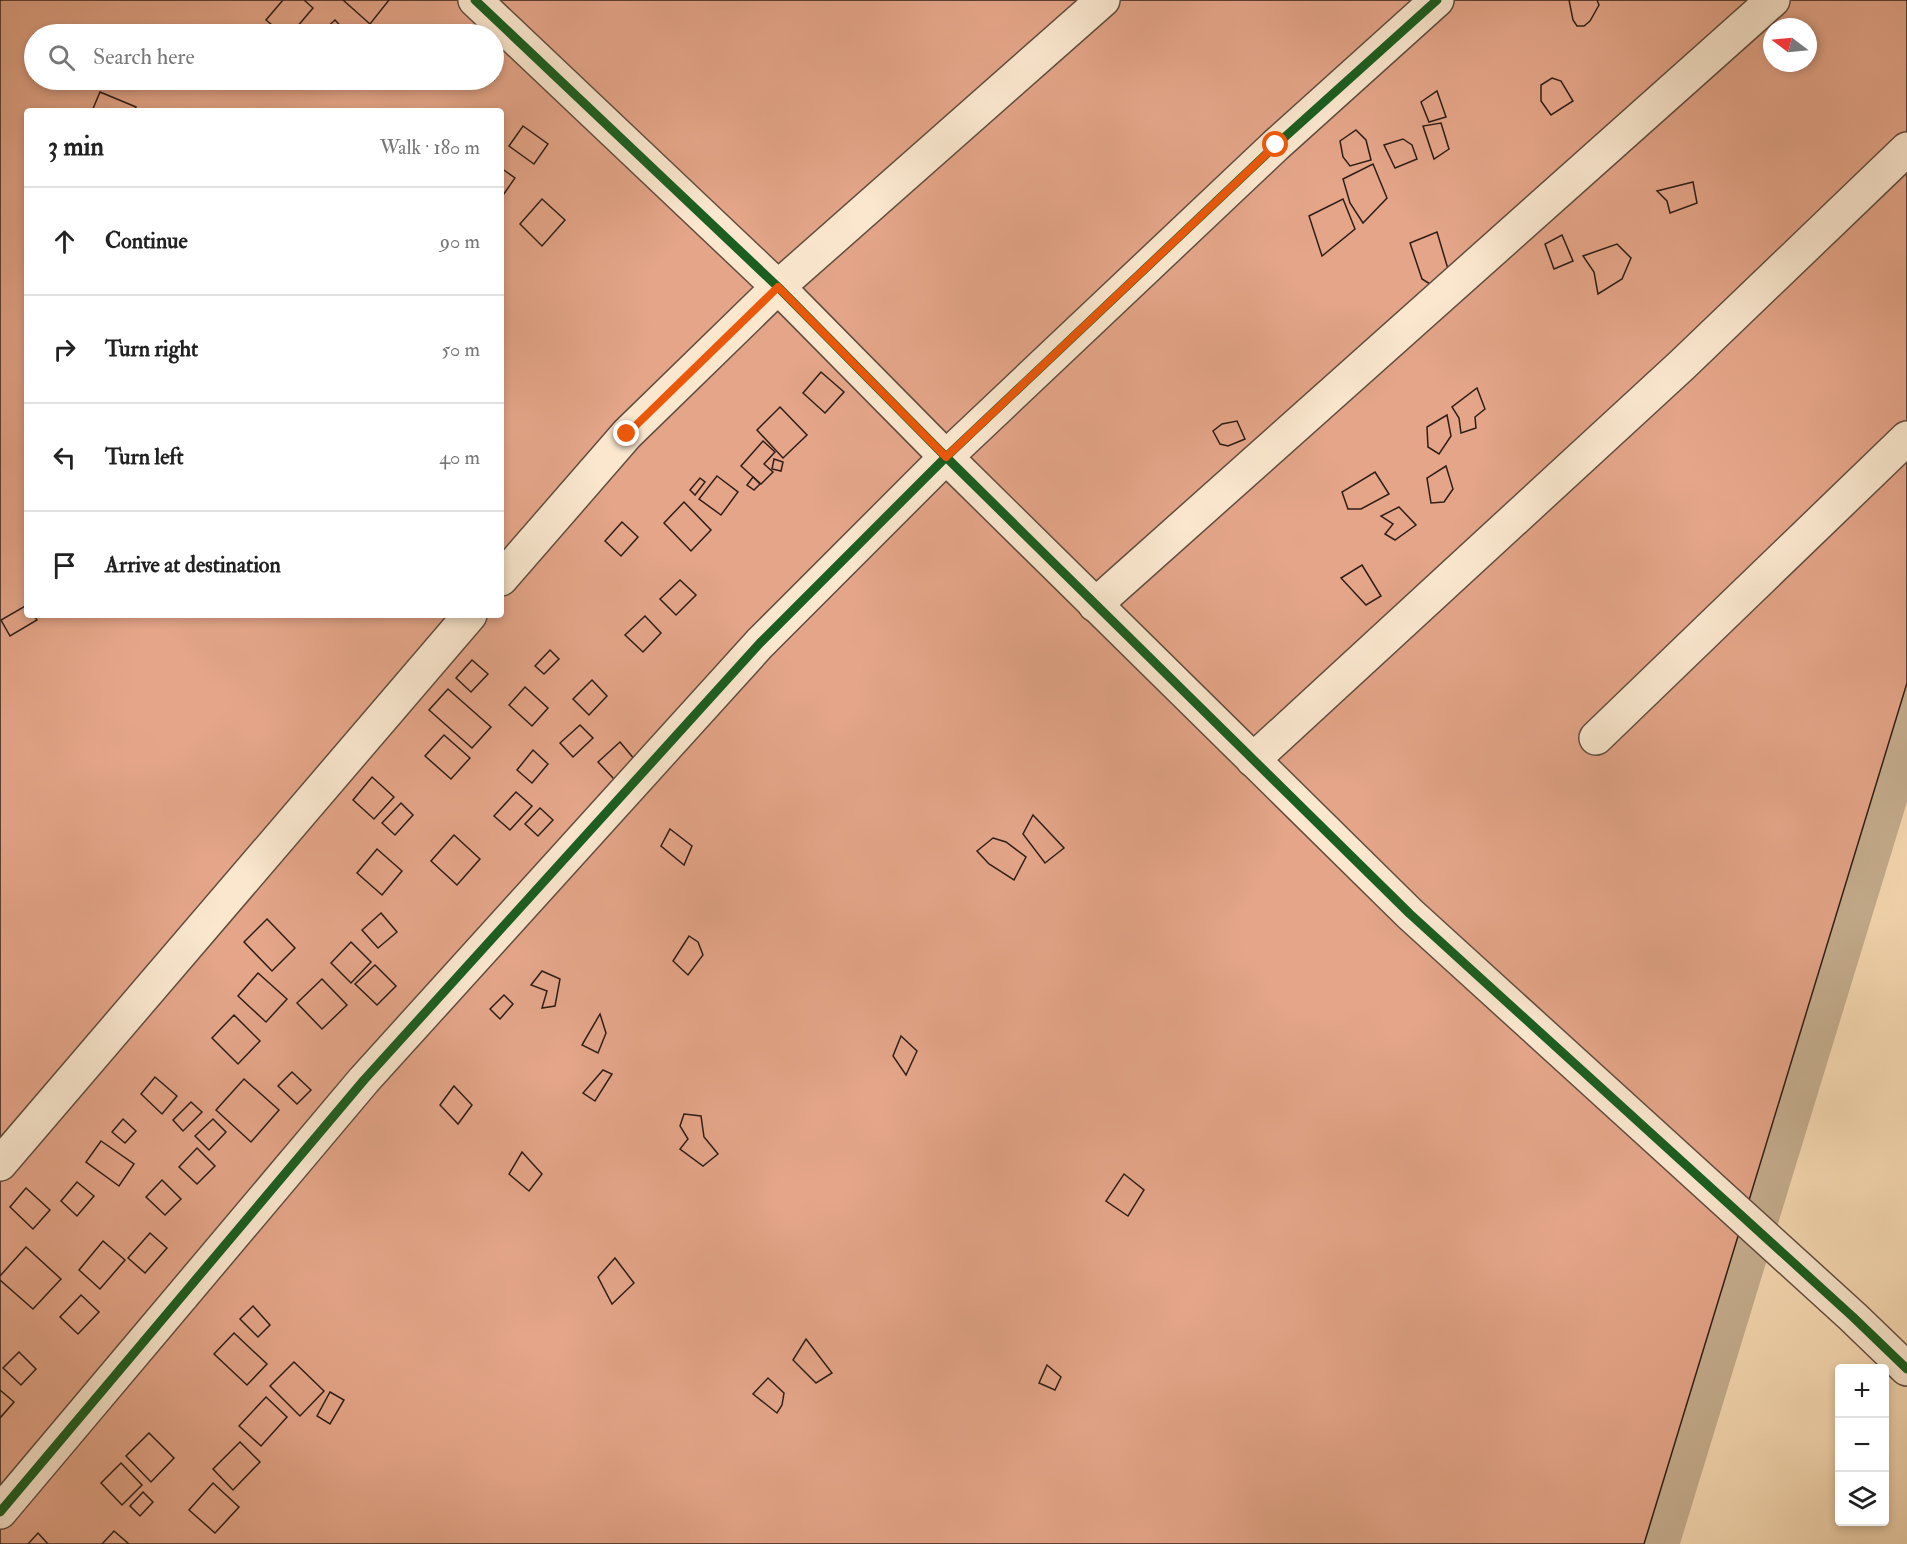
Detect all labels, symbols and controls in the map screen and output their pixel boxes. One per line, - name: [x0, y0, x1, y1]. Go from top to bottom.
- north arrow: [1763, 18, 1817, 72]
- search box: [24, 24, 504, 90]
- icon: search: [45, 41, 78, 74]
- text: Search here: [93, 43, 195, 71]
- text: 3 min: [48, 131, 104, 163]
- route start: [1262, 131, 1288, 157]
- text: Walk · 180 m: [380, 135, 480, 160]
- icon: ahead: [48, 225, 81, 258]
- text: Continue: [105, 227, 188, 255]
- text: 90 m: [440, 229, 480, 254]
- icon: right: [48, 333, 81, 366]
- text: Turn right: [105, 335, 198, 363]
- text: 50 m: [441, 337, 480, 362]
- route end: [613, 420, 639, 446]
- icon: left: [48, 441, 81, 474]
- text: Turn left: [105, 443, 184, 471]
- text: 40 m: [439, 445, 480, 470]
- icon: arrive: [48, 549, 81, 582]
- text: Arrive at destination: [105, 551, 281, 579]
- map controls: [1835, 1364, 1889, 1526]
- button: +: [1835, 1364, 1889, 1418]
- button: −: [1835, 1418, 1889, 1472]
- button: layers: [1835, 1472, 1889, 1526]

